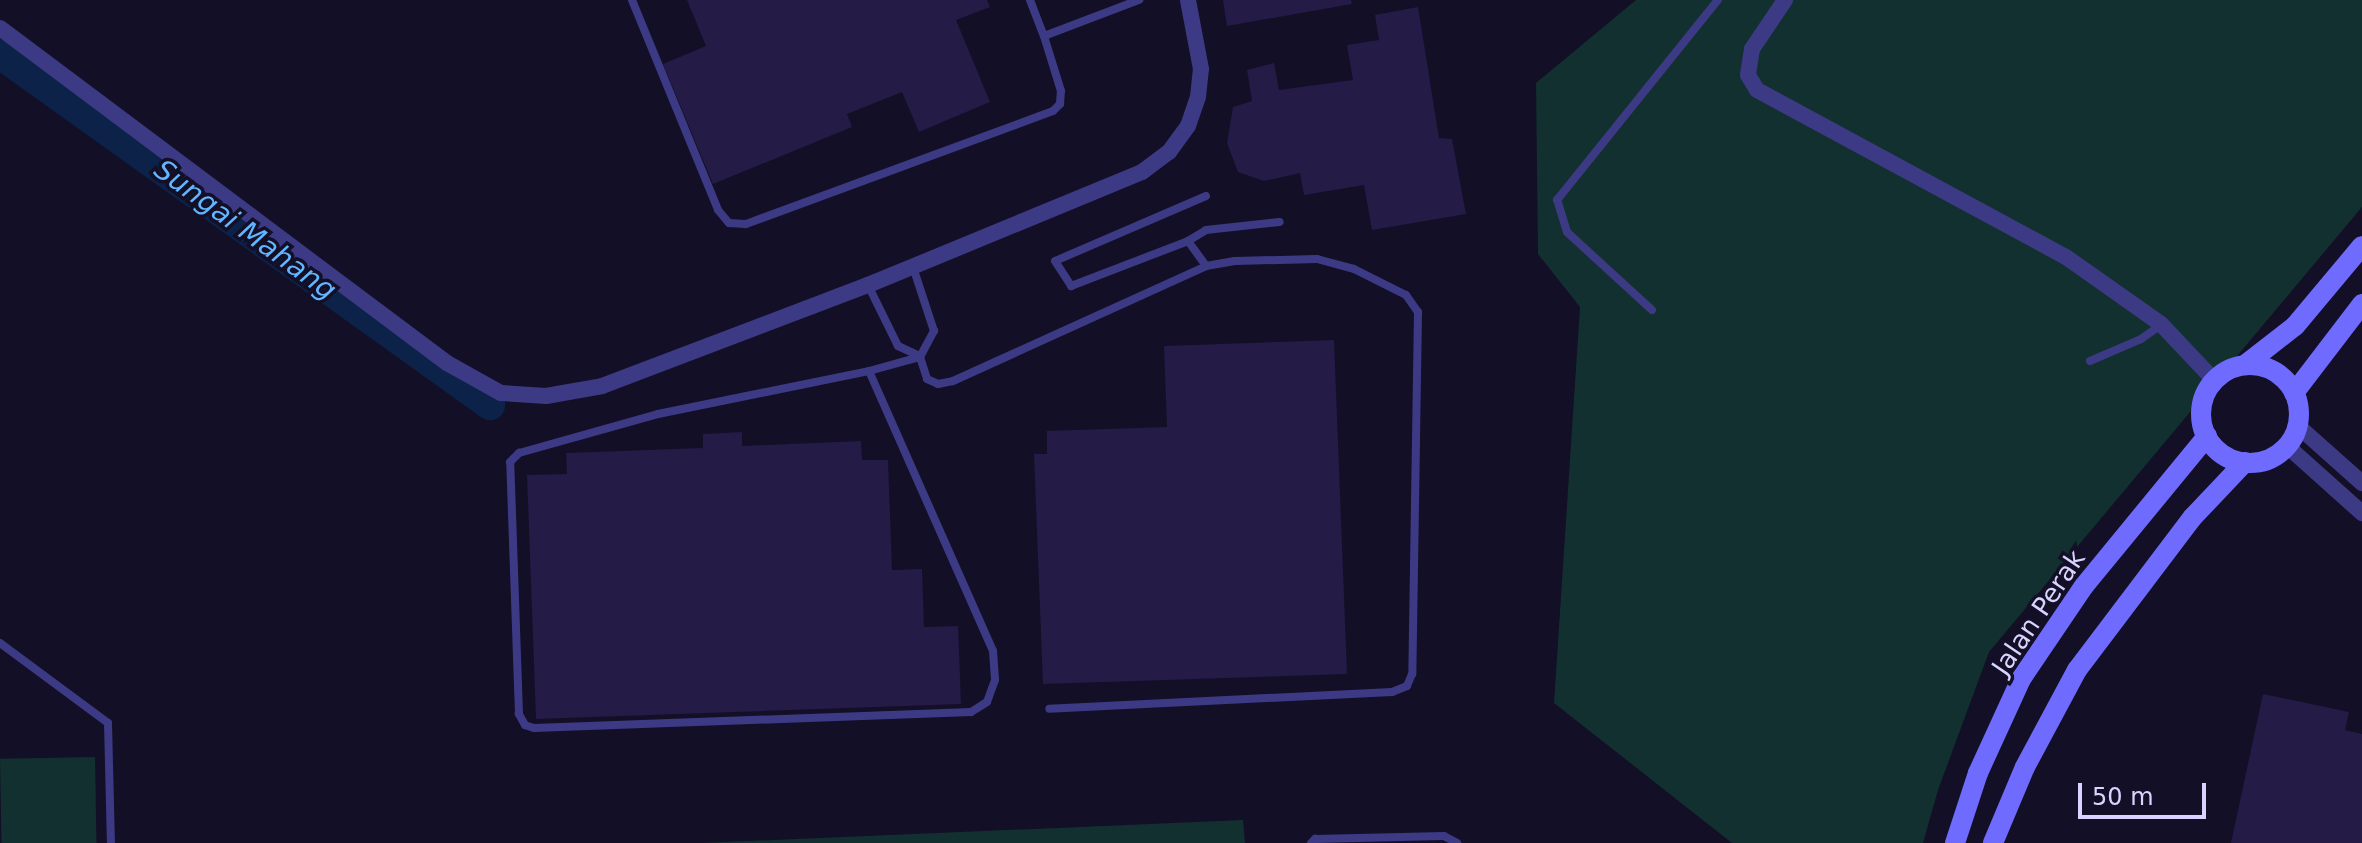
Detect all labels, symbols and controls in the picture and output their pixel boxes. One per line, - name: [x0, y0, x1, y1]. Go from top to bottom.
- water label: Sungai Mahang: [148, 153, 342, 307]
- street label: Jalan Perak: [1986, 545, 2092, 681]
- scale bar: [2082, 767, 2210, 817]
- text: 50 m: [2092, 783, 2154, 811]

